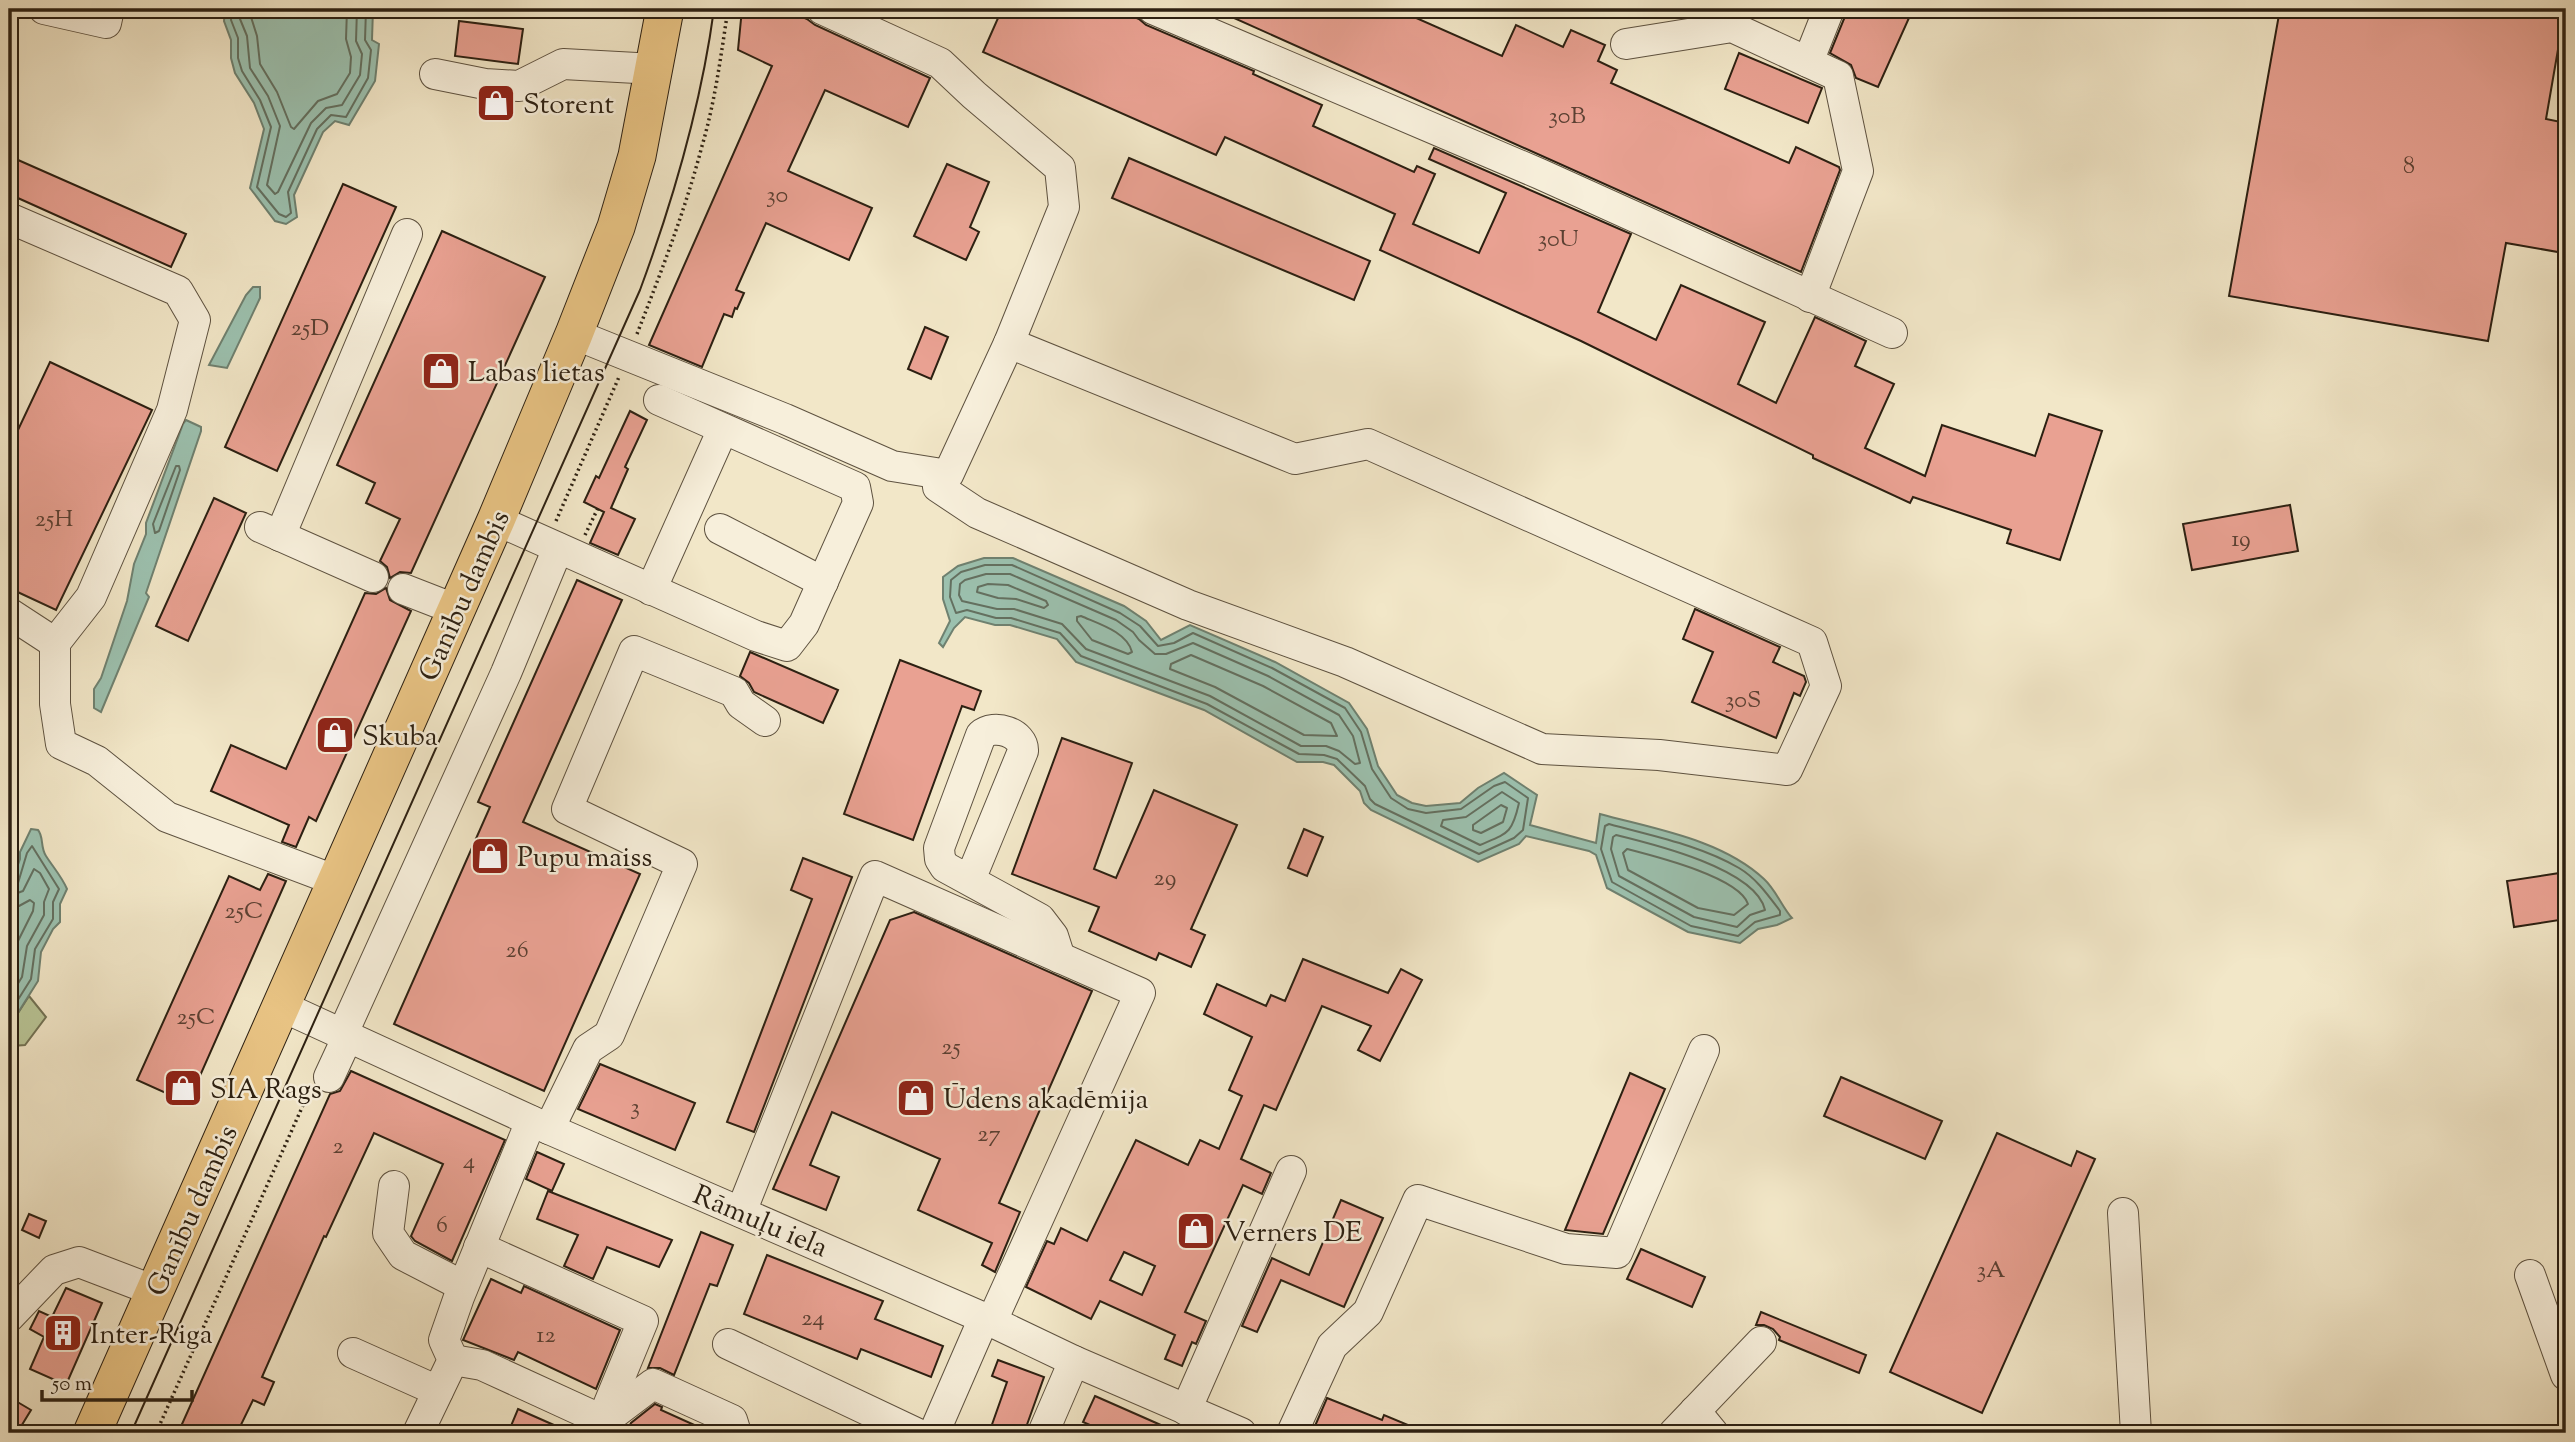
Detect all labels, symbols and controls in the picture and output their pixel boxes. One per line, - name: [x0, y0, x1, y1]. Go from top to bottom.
- shop icon: Storent: [475, 82, 517, 124]
- place label: Storent: [523, 86, 614, 126]
- house number: 30B: [1548, 100, 1586, 134]
- house number: 8: [2403, 150, 2415, 184]
- house number: 30: [766, 179, 788, 213]
- house number: 30U: [1537, 223, 1579, 257]
- house number: 25D: [291, 312, 329, 346]
- shop icon: Labas lietas: [420, 350, 462, 392]
- place label: Labas lietas: [468, 354, 605, 394]
- house number: 25H: [35, 503, 73, 537]
- street label: Ganību dambis: [410, 504, 521, 688]
- house number: 19: [2231, 523, 2251, 557]
- house number: 30S: [1725, 684, 1761, 718]
- shop icon: Skuba: [314, 714, 356, 756]
- place label: Skuba: [362, 718, 438, 758]
- shop icon: Pupu maiss: [469, 835, 511, 877]
- place label: Pupu maiss: [517, 839, 652, 879]
- house number: 29: [1154, 862, 1176, 896]
- house number: 25C: [225, 895, 263, 929]
- house number: 26: [505, 934, 529, 968]
- house number: 25C: [177, 1001, 215, 1035]
- house number: 25: [941, 1031, 961, 1065]
- shop icon: SIA Rags: [162, 1067, 204, 1109]
- place label: SIA Rags: [210, 1071, 322, 1111]
- shop icon: Ūdens akadēmija: [895, 1077, 937, 1119]
- place label: Ūdens akadēmija: [943, 1081, 1149, 1121]
- house number: 3: [630, 1091, 640, 1125]
- house number: 27: [977, 1118, 1001, 1152]
- street label: Ganību dambis: [138, 1119, 249, 1303]
- house number: 2: [332, 1130, 344, 1164]
- house number: 4: [463, 1145, 475, 1179]
- street label: Rāmuļu iela: [686, 1176, 834, 1269]
- house number: 6: [436, 1209, 448, 1243]
- shop icon: Verners DE: [1175, 1210, 1217, 1252]
- place label: Verners DE: [1223, 1214, 1362, 1254]
- house number: 3A: [1976, 1254, 2006, 1288]
- house number: 24: [801, 1302, 825, 1336]
- building icon: Inter-Riga: [42, 1312, 84, 1354]
- place label: Inter-Riga: [90, 1316, 213, 1356]
- house number: 12: [536, 1319, 556, 1353]
- scale bar: [42, 1358, 192, 1402]
- text: 50 m: [51, 1370, 92, 1400]

